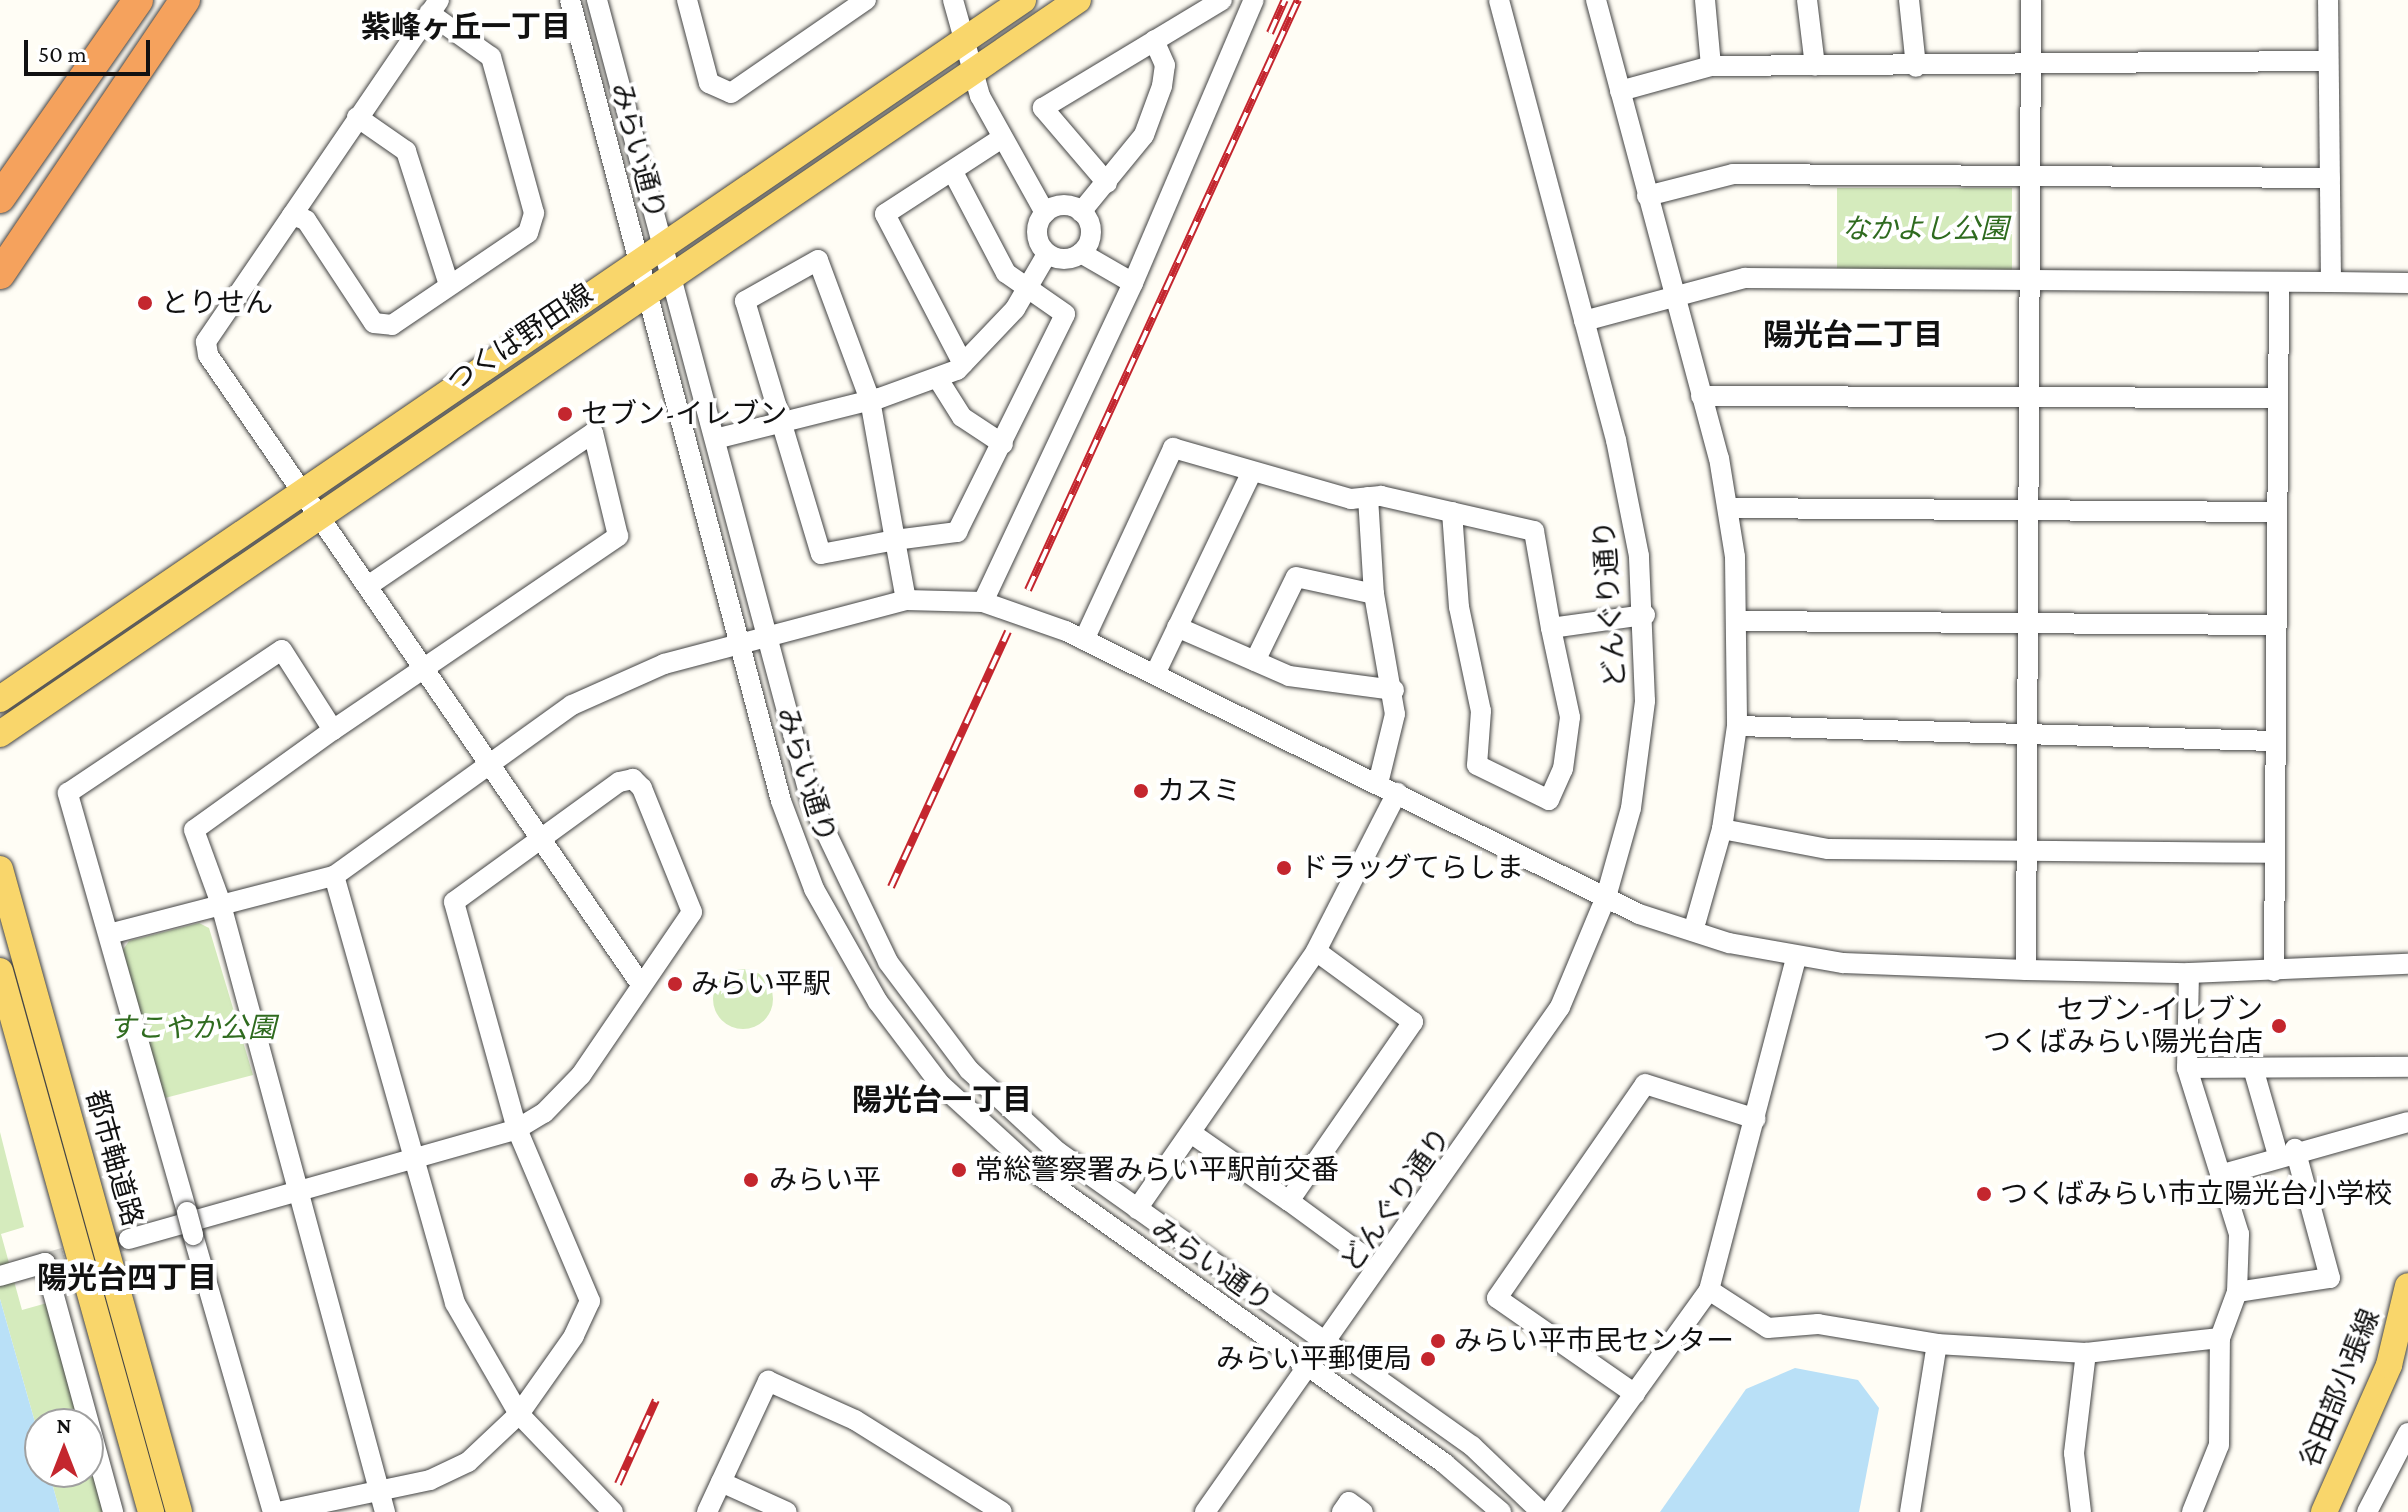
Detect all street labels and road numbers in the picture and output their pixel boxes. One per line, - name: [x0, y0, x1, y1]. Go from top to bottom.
- street label: みらい通り: [604, 79, 672, 223]
- street label: つくば野田線: [441, 277, 599, 399]
- street label: どんぐり通り: [1587, 519, 1633, 689]
- street label: みらい通り: [769, 703, 843, 847]
- street label: 都市軸道路: [79, 1086, 149, 1230]
- street label: どんぐり通り: [1334, 1122, 1458, 1278]
- street label: みらい通り: [1145, 1211, 1279, 1319]
- street label: 谷田部小張線: [2293, 1304, 2387, 1472]

